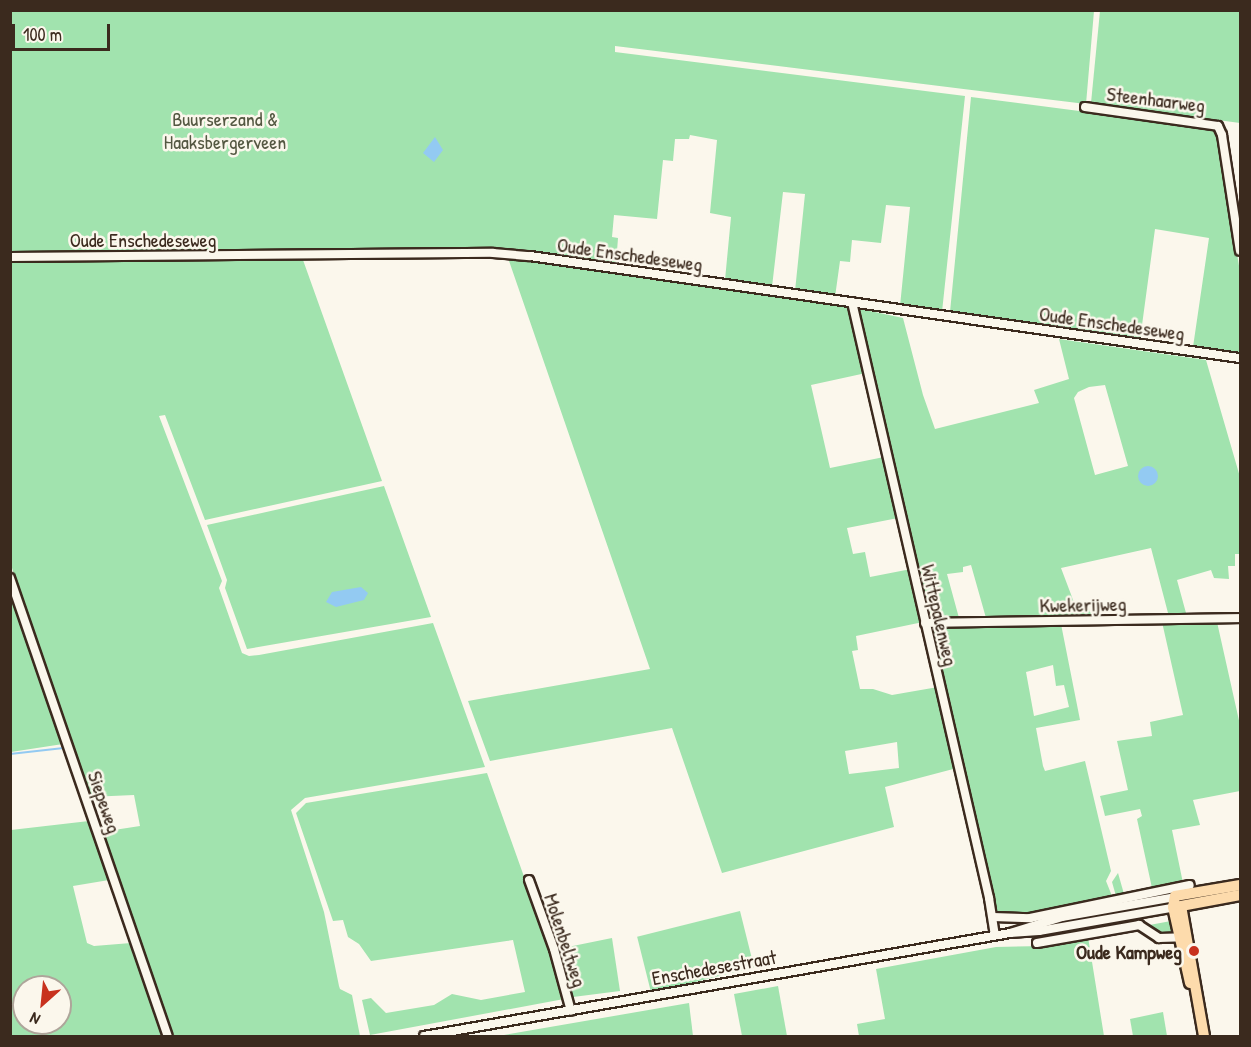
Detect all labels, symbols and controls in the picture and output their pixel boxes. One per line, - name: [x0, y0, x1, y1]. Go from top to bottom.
- scale bar: [15, 12, 112, 50]
- text: 100 m: [23, 22, 62, 47]
- street label: Steenhaarweg: [1105, 81, 1207, 117]
- park label: Buurserzand & Haaksbergerveen: [164, 106, 286, 153]
- street label: Oude Enschedeseweg: [70, 227, 216, 251]
- street label: Oude Enschedeseweg: [556, 232, 704, 276]
- street label: Oude Enschedeseweg: [1038, 301, 1186, 345]
- street label: Wittepalenweg: [917, 562, 963, 668]
- street label: Kwekerijweg: [1039, 591, 1127, 617]
- street label: Siepeweg: [83, 768, 127, 836]
- street label: Molenbeltweg: [540, 890, 592, 990]
- place label: Oude Kampweg: [1076, 939, 1182, 963]
- street label: Enschedesestraat: [650, 944, 778, 990]
- marker: Oude Kampweg: [1187, 944, 1201, 958]
- north arrow: [12, 975, 72, 1035]
- text: N: [26, 1008, 44, 1031]

